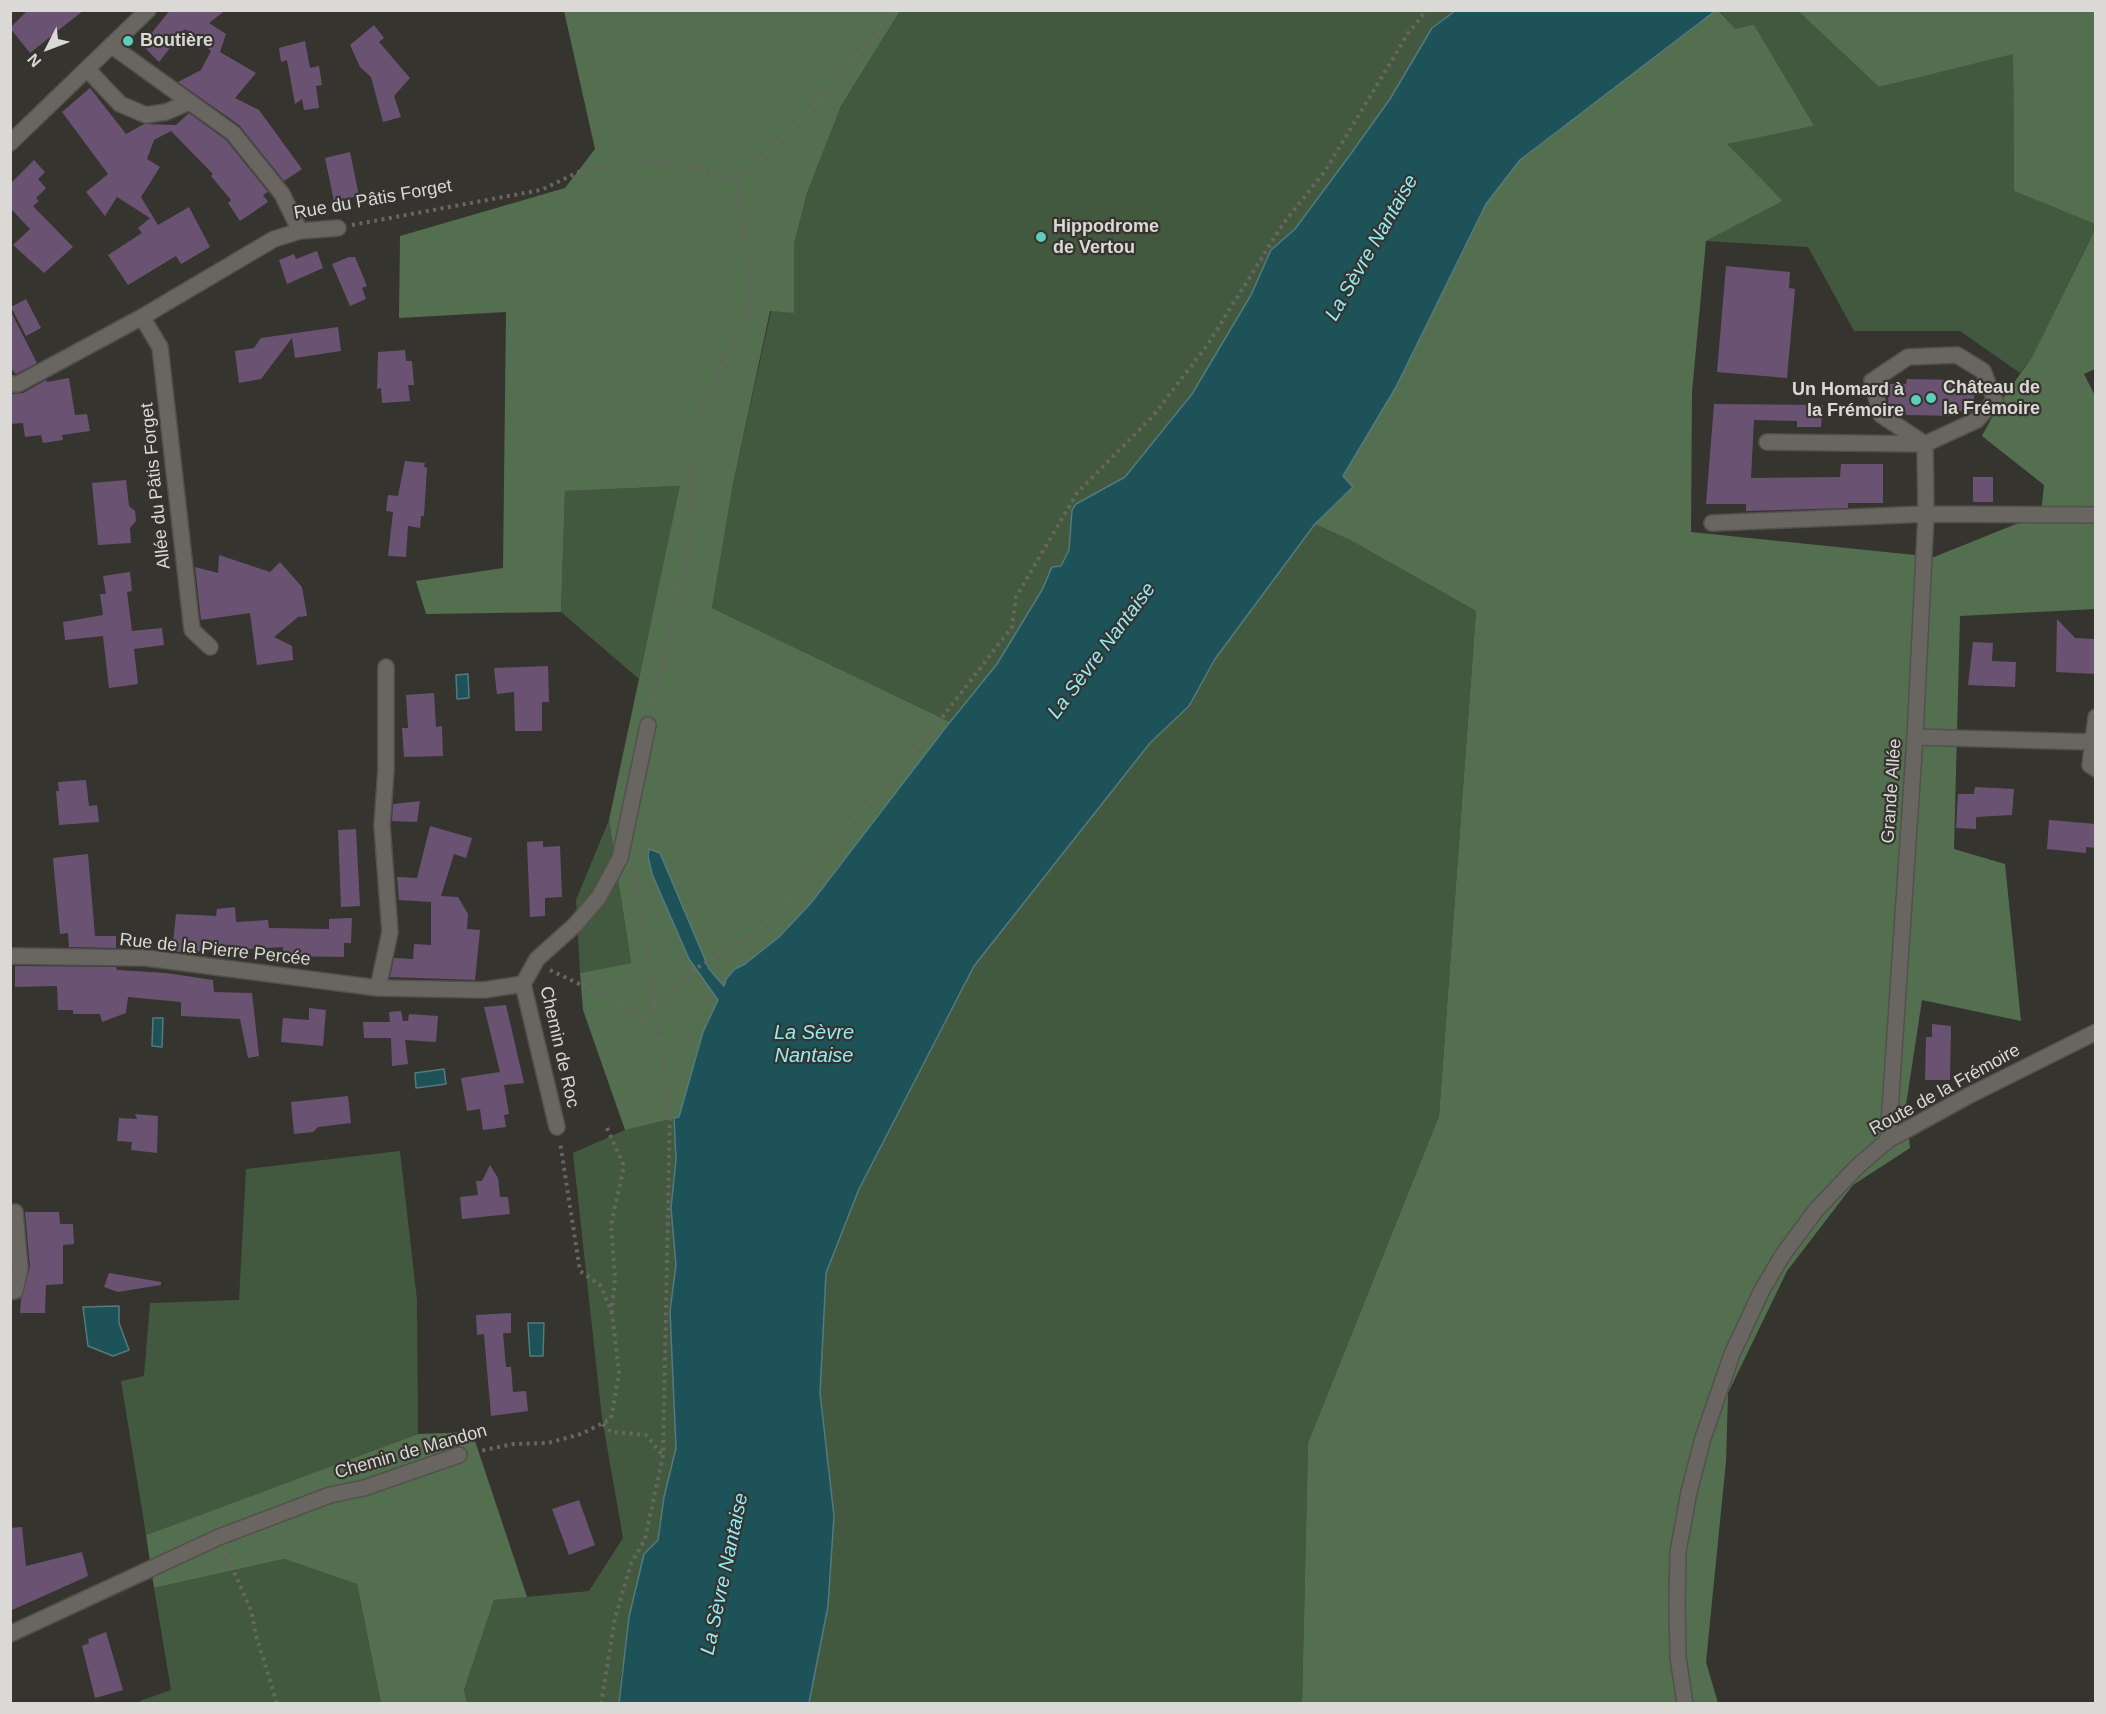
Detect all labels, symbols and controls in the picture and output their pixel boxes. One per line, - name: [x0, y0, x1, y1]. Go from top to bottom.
- north arrow: [18, 18, 78, 78]
- place label: Boutière: [140, 30, 213, 52]
- marker: Boutière: [121, 34, 135, 48]
- text: N: [24, 50, 44, 70]
- water label: La Sèvre Nantaise: [1320, 171, 1424, 325]
- street label: Rue du Pâtis Forget: [292, 175, 454, 225]
- place label: Hippodrome de Vertou: [1053, 216, 1159, 258]
- marker: Hippodrome de Vertou: [1034, 230, 1048, 244]
- place label: Château de la Frémoire: [1943, 377, 2040, 420]
- place label: Un Homard à la Frémoire: [1792, 379, 1904, 422]
- marker: Château de la Frémoire: [1924, 391, 1938, 405]
- marker: Un Homard à la Frémoire: [1909, 393, 1923, 407]
- street label: Allée du Pâtis Forget: [137, 402, 175, 570]
- water label: La Sèvre Nantaise: [1043, 578, 1161, 724]
- street label: Grande Allée: [1878, 738, 1906, 844]
- street label: Rue de la Pierre Percée: [118, 929, 312, 971]
- street label: Chemin de Roc: [535, 984, 583, 1110]
- water label: La Sèvre Nantaise: [774, 1021, 854, 1068]
- street label: Route de la Frémoire: [1866, 1040, 2024, 1140]
- street label: Chemin de Mandon: [333, 1420, 489, 1484]
- water label: La Sèvre Nantaise: [696, 1491, 754, 1657]

